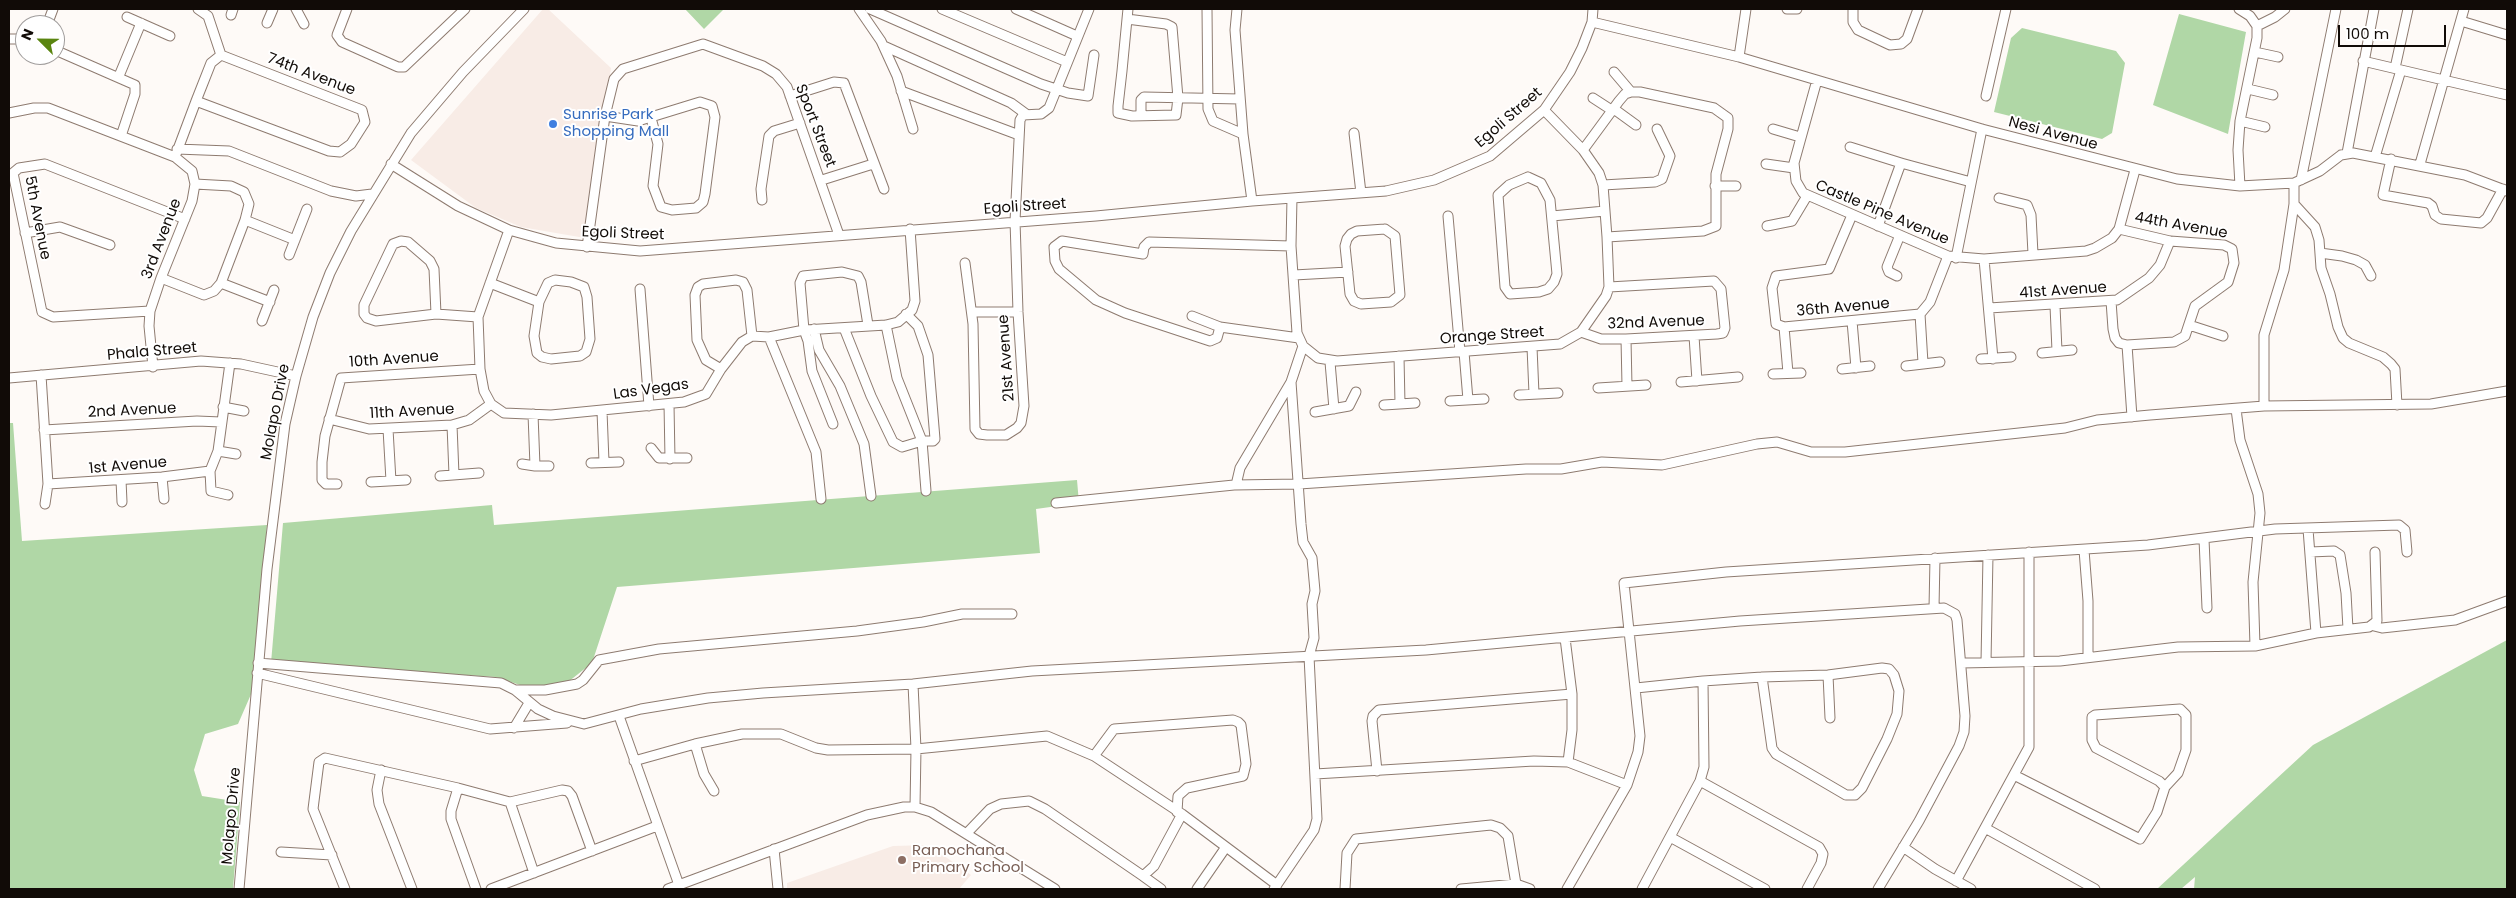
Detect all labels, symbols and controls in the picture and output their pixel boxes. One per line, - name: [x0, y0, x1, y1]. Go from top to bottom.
- north arrow: [15, 15, 65, 65]
- scale bar: [2341, 15, 2448, 47]
- text: 100 m: [2346, 23, 2389, 44]
- text: N: [16, 26, 38, 43]
- street label: 74th Avenue: [264, 50, 358, 100]
- street label: Sport Street: [791, 82, 839, 170]
- street label: Egoli Street: [1472, 84, 1546, 152]
- place label: Sunrise Park Shopping Mall: [563, 106, 669, 141]
- street label: Nesi Avenue: [2006, 113, 2100, 155]
- marker: Sunrise Park Shopping Mall: [547, 118, 559, 130]
- street label: 5th Avenue: [20, 175, 54, 261]
- street label: Castle Pine Avenue: [1812, 177, 1952, 249]
- street label: Egoli Street: [983, 195, 1067, 219]
- street label: 3rd Avenue: [138, 196, 186, 282]
- street label: 44th Avenue: [2133, 209, 2229, 243]
- street label: Egoli Street: [581, 224, 665, 244]
- street label: 41st Avenue: [2019, 279, 2107, 303]
- street label: 36th Avenue: [1796, 295, 1890, 321]
- street label: 32nd Avenue: [1607, 312, 1705, 334]
- street label: 21st Avenue: [995, 314, 1019, 402]
- street label: Orange Street: [1439, 323, 1545, 349]
- street label: Phala Street: [106, 339, 198, 365]
- street label: 10th Avenue: [349, 348, 439, 372]
- street label: Molapo Drive: [258, 362, 294, 462]
- street label: Las Vegas: [612, 376, 690, 404]
- street label: 2nd Avenue: [87, 400, 177, 422]
- street label: 11th Avenue: [369, 401, 455, 423]
- street label: 1st Avenue: [88, 454, 168, 478]
- street label: Molapo Drive: [219, 767, 245, 865]
- place label: Ramochana Primary School: [912, 842, 1024, 877]
- marker: Ramochana Primary School: [896, 854, 908, 866]

